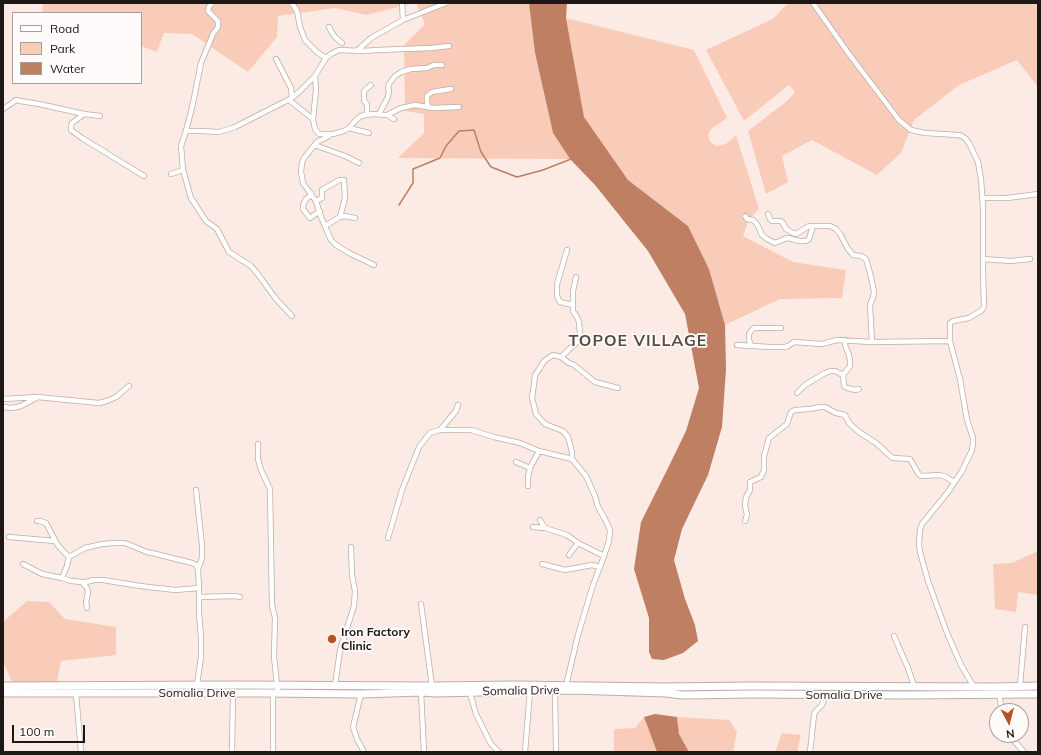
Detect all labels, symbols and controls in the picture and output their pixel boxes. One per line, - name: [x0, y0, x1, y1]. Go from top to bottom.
- legend: [12, 12, 142, 84]
- text: Road: [50, 21, 79, 36]
- text: Park: [50, 41, 75, 56]
- text: Water: [50, 61, 85, 76]
- district label: TOPOE VILLAGE: [569, 331, 707, 351]
- place label: Iron Factory Clinic: [341, 625, 410, 653]
- marker: Iron Factory Clinic: [326, 633, 338, 645]
- street label: Somalia Drive: [482, 683, 560, 699]
- street label: Somalia Drive: [158, 686, 236, 700]
- street label: Somalia Drive: [805, 688, 883, 702]
- north arrow: [989, 703, 1029, 743]
- scale bar: [14, 717, 87, 743]
- text: 100 m: [19, 724, 54, 739]
- text: N: [1005, 726, 1015, 741]

